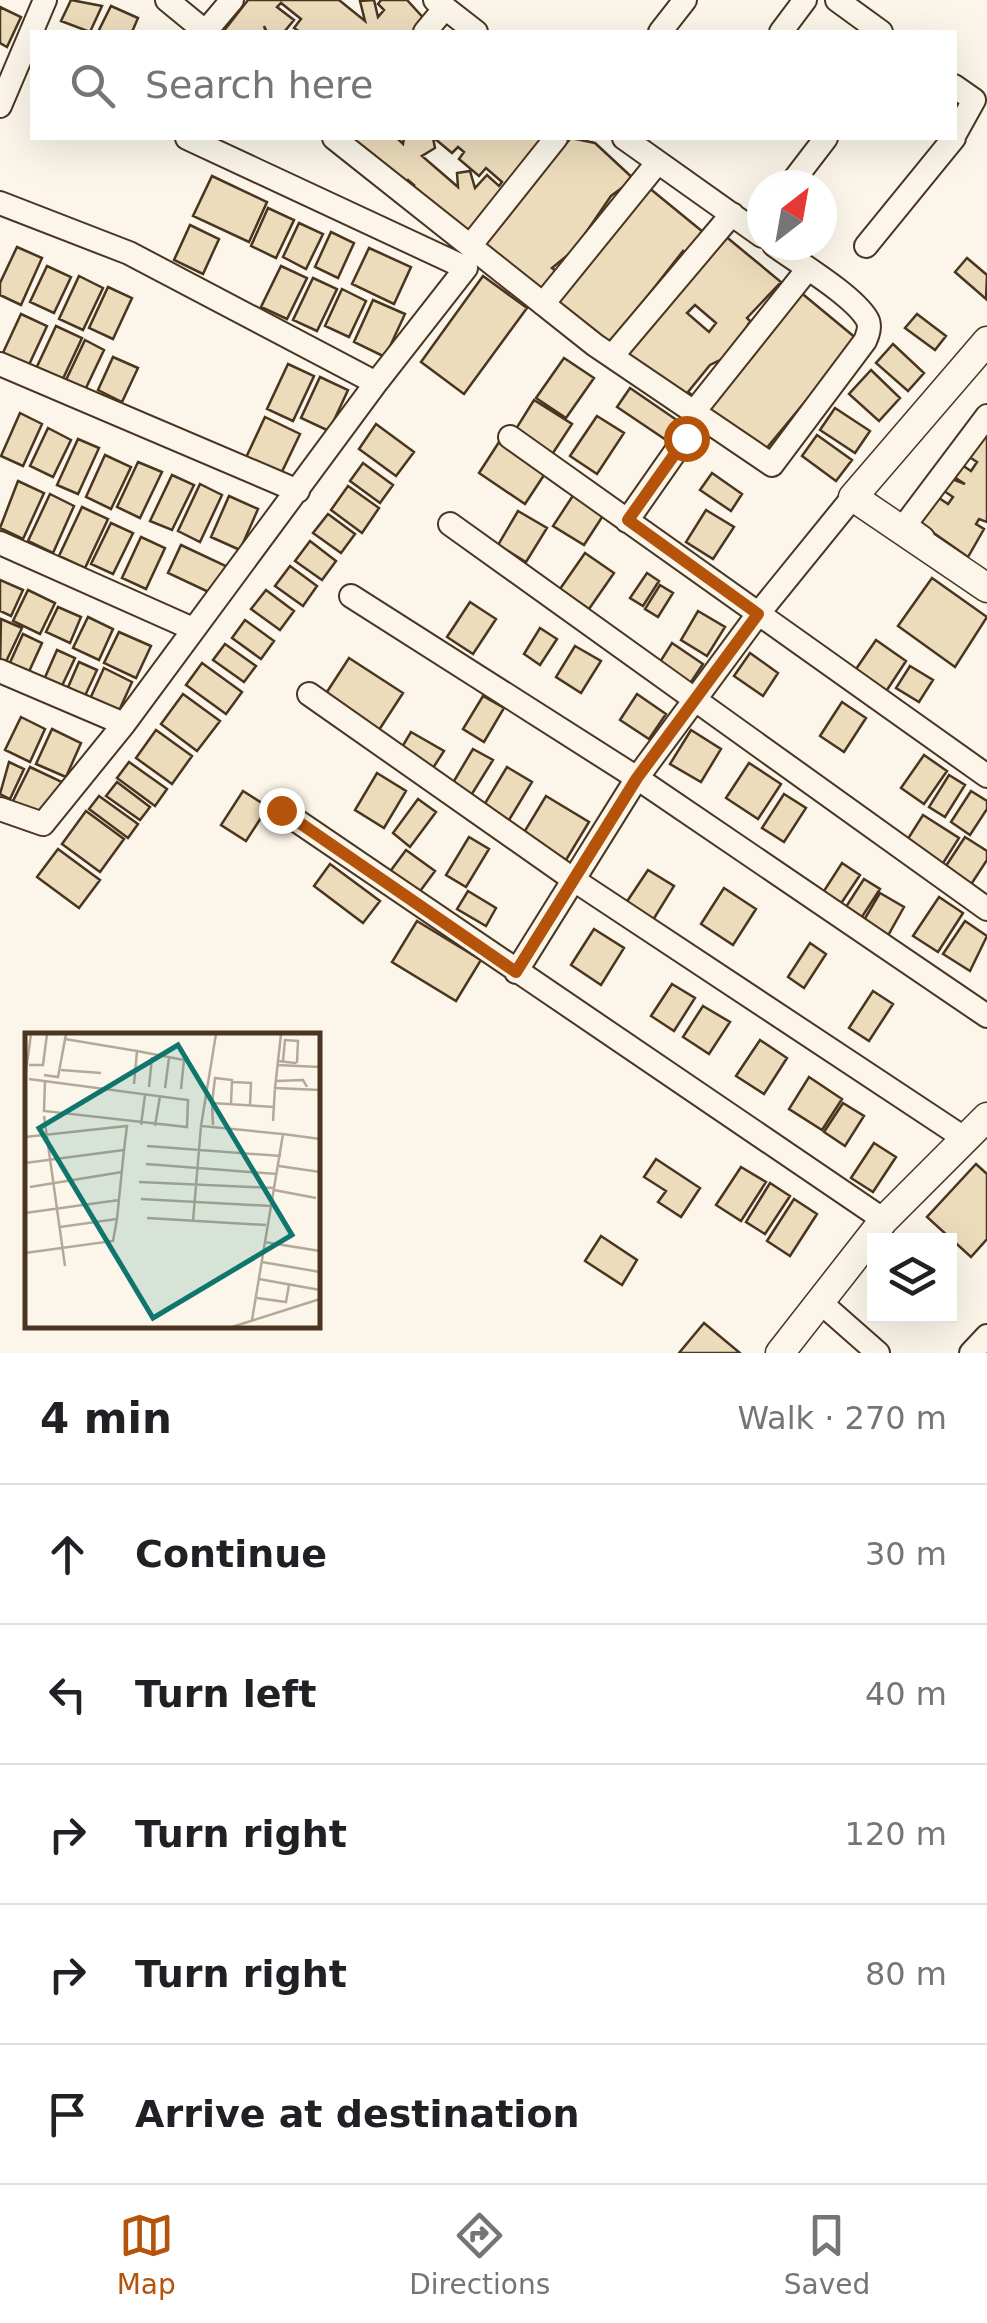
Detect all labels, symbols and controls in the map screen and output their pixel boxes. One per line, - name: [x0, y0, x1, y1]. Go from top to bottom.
- search box: [30, 30, 957, 140]
- icon: search: [65, 58, 120, 113]
- text: Search here: [145, 63, 373, 107]
- north arrow: [747, 170, 837, 260]
- route start: [664, 416, 710, 462]
- route end: [259, 788, 305, 834]
- inset map: [25, 1033, 320, 1328]
- map controls: [867, 1233, 957, 1323]
- button: layers: [867, 1233, 957, 1323]
- text: 4 min: [40, 1394, 172, 1443]
- text: Walk · 270 m: [737, 1399, 947, 1437]
- icon: ahead: [40, 1527, 95, 1582]
- text: Continue: [135, 1532, 327, 1576]
- text: 30 m: [865, 1535, 947, 1573]
- icon: left: [40, 1667, 95, 1722]
- text: Turn left: [135, 1672, 316, 1716]
- text: 40 m: [865, 1675, 947, 1713]
- icon: right: [40, 1807, 95, 1862]
- text: Turn right: [135, 1812, 347, 1856]
- text: 120 m: [845, 1815, 947, 1853]
- icon: right: [40, 1947, 95, 2002]
- text: Turn right: [135, 1952, 347, 1996]
- text: 80 m: [865, 1955, 947, 1993]
- icon: arrive: [40, 2087, 95, 2142]
- text: Arrive at destination: [135, 2092, 580, 2136]
- tab: Map: [117, 2208, 176, 2301]
- tab: Directions: [409, 2208, 550, 2301]
- tab: Saved: [784, 2208, 870, 2301]

